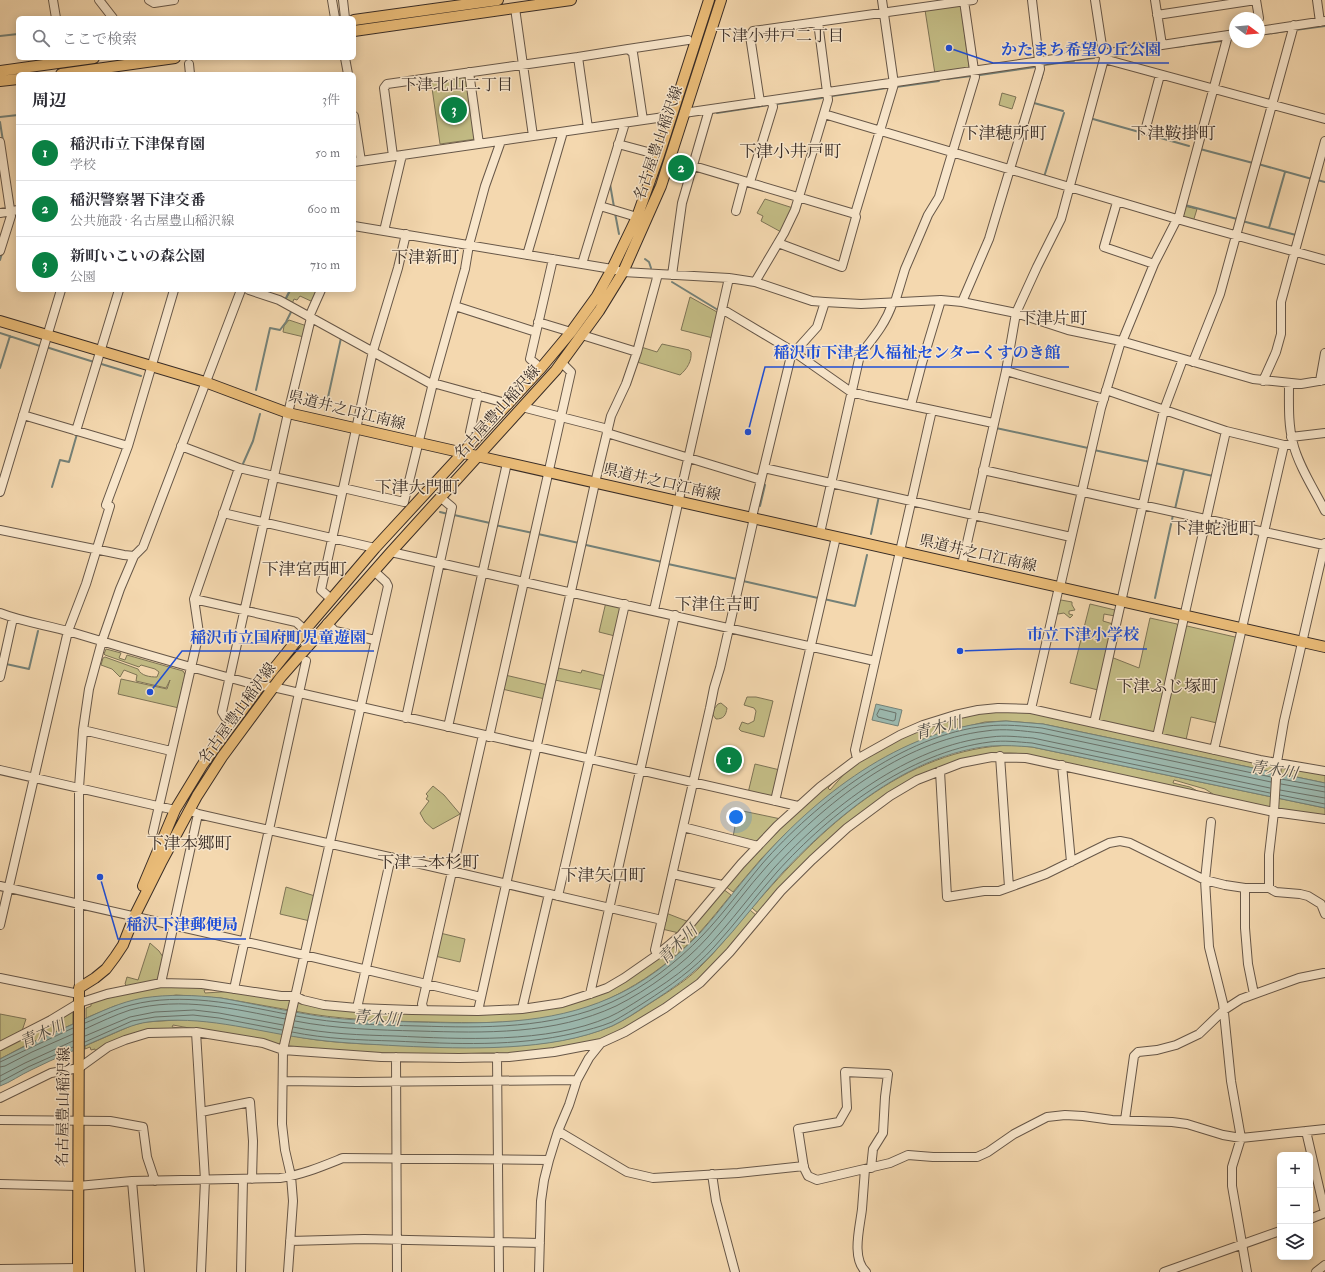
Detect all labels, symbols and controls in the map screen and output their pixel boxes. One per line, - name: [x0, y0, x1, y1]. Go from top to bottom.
- north arrow: [1229, 12, 1265, 48]
- search box: [16, 16, 356, 60]
- district label: 下津小井戸二丁目: [716, 26, 844, 46]
- icon: search: [30, 27, 52, 49]
- text: ここで検索: [62, 30, 137, 49]
- callout: かたまち希望の丘公園: [993, 35, 1169, 63]
- text: かたまち希望の丘公園: [1001, 40, 1161, 60]
- district label: 下津北山二丁目: [401, 75, 513, 95]
- street label: 名古屋豊山稲沢線: [630, 83, 687, 203]
- text: 周辺: [32, 90, 66, 111]
- text: 3件: [322, 92, 340, 108]
- pin: 3: [441, 95, 467, 125]
- district label: 下津穂所町: [962, 123, 1047, 144]
- district label: 下津鞍掛町: [1131, 123, 1216, 144]
- text: 稲沢市立下津保育園: [70, 135, 205, 154]
- district label: 下津小井戸町: [739, 141, 841, 162]
- text: 1: [43, 145, 47, 161]
- text: 50 m: [315, 145, 340, 161]
- pin: 2: [668, 153, 694, 183]
- text: 学校: [70, 157, 96, 173]
- text: 稲沢警察署下津交番: [70, 191, 205, 210]
- text: 2: [42, 201, 48, 217]
- text: 600 m: [307, 201, 340, 217]
- text: 公共施設 · 名古屋豊山稲沢線: [70, 213, 234, 229]
- text: 新町いこいの森公園: [70, 247, 205, 266]
- district label: 下津新町: [391, 247, 459, 268]
- text: 3: [43, 257, 48, 273]
- text: 710 m: [310, 257, 340, 273]
- text: 公園: [70, 269, 96, 285]
- district label: 下津片町: [1019, 308, 1087, 329]
- callout: 稲沢市下津老人福祉センターくすのき館: [765, 339, 1069, 367]
- text: 稲沢市下津老人福祉センターくすのき館: [773, 343, 1061, 363]
- street label: 名古屋豊山稲沢線: [450, 361, 545, 463]
- street label: 県道井之口江南線: [286, 387, 407, 434]
- street label: 県道井之口江南線: [601, 460, 722, 505]
- district label: 下津大門町: [375, 477, 460, 498]
- district label: 下津蛇池町: [1171, 518, 1256, 539]
- street label: 県道井之口江南線: [917, 531, 1038, 576]
- district label: 下津宮西町: [262, 559, 347, 580]
- district label: 下津住吉町: [675, 594, 760, 615]
- callout: 市立下津小学校: [1019, 621, 1147, 649]
- callout: 稲沢市立国府町児童遊園: [182, 623, 374, 651]
- text: 市立下津小学校: [1027, 625, 1140, 645]
- text: 稲沢市立国府町児童遊園: [190, 628, 366, 648]
- street label: 名古屋豊山稲沢線: [194, 659, 280, 767]
- district label: 下津ふじ塚町: [1116, 676, 1218, 697]
- water label: 青木川: [912, 712, 966, 744]
- pin: 1: [716, 745, 742, 775]
- water label: 青木川: [1249, 756, 1301, 784]
- your location: [726, 807, 746, 827]
- district label: 下津本郷町: [147, 833, 232, 854]
- district label: 下津二本杉町: [377, 852, 479, 873]
- district label: 下津矢口町: [561, 865, 646, 886]
- callout: 稲沢下津郵便局: [118, 911, 246, 939]
- text: 稲沢下津郵便局: [126, 915, 238, 935]
- water label: 青木川: [654, 919, 703, 969]
- water label: 青木川: [352, 1006, 404, 1030]
- water label: 青木川: [16, 1014, 70, 1053]
- street label: 名古屋豊山稲沢線: [53, 1047, 74, 1167]
- map controls: [1277, 1152, 1313, 1260]
- button: +: [1277, 1152, 1313, 1188]
- button: −: [1277, 1188, 1313, 1224]
- button: layers: [1277, 1224, 1313, 1260]

